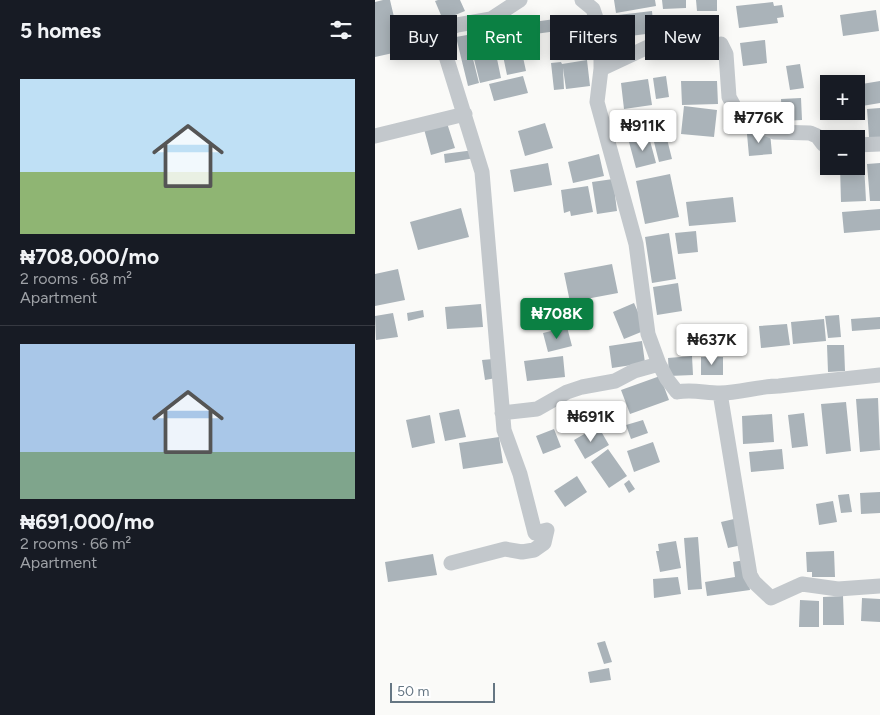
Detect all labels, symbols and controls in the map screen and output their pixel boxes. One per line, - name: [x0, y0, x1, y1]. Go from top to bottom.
- chip: Buy: [390, 15, 457, 60]
- chip: Rent: [467, 15, 540, 60]
- chip: Filters: [550, 15, 635, 60]
- chip: New: [645, 15, 719, 60]
- icon: filters: [327, 16, 355, 44]
- text: 5 homes: [20, 18, 101, 43]
- map controls: [820, 75, 865, 175]
- button: +: [820, 75, 865, 120]
- pin: ₦776K: [724, 102, 794, 144]
- text: ₦776K: [734, 108, 784, 127]
- pin: ₦911K: [608, 110, 678, 152]
- icon: home: [143, 111, 233, 201]
- text: ₦911K: [621, 116, 666, 135]
- button: −: [820, 130, 865, 175]
- text: ₦708,000/mo: [20, 244, 159, 269]
- text: 2 rooms · 68 m²: [20, 269, 132, 288]
- text: Apartment: [20, 288, 97, 307]
- pin: ₦708K: [522, 298, 592, 340]
- text: ₦708K: [531, 304, 583, 323]
- pin: ₦637K: [677, 324, 747, 366]
- text: ₦637K: [687, 330, 737, 349]
- icon: home: [143, 377, 233, 467]
- pin: ₦691K: [556, 400, 626, 443]
- text: ₦691K: [567, 407, 615, 426]
- text: ₦691,000/mo: [20, 509, 154, 534]
- text: 2 rooms · 66 m²: [20, 534, 131, 553]
- text: Apartment: [20, 553, 97, 572]
- scale bar: [390, 680, 495, 703]
- text: 50 m: [397, 683, 429, 700]

